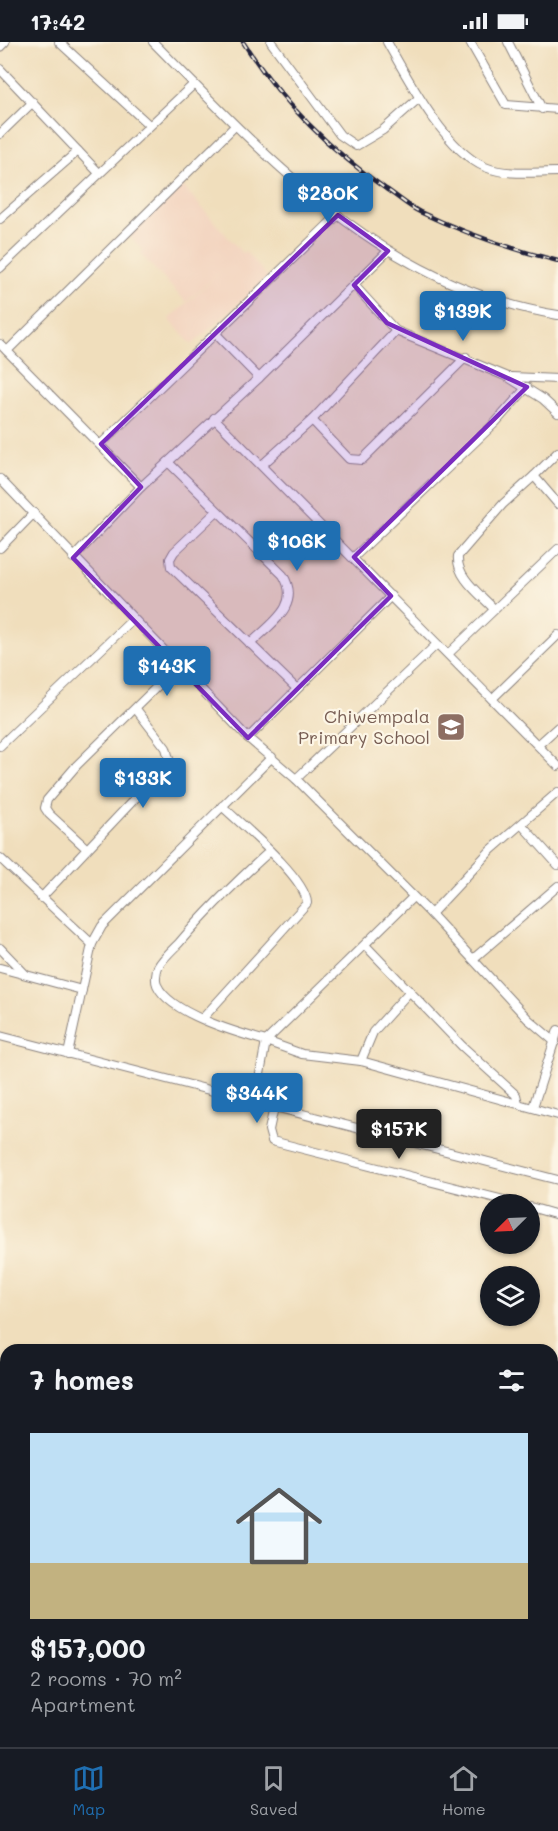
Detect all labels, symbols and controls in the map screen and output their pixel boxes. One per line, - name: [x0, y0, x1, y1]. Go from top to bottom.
- text: 17:42: [30, 7, 85, 36]
- pin: $280K: [286, 173, 370, 224]
- text: $280K: [297, 179, 359, 205]
- pin: $139K: [421, 291, 505, 342]
- text: $139K: [434, 297, 492, 323]
- pin: $106K: [255, 521, 339, 572]
- text: $106K: [267, 527, 327, 553]
- pin: $143K: [125, 646, 209, 697]
- text: $143K: [137, 652, 197, 678]
- place label: Chiwempala Primary School: [298, 704, 430, 749]
- school or university icon: Chiwempala Primary School: [435, 711, 467, 743]
- pin: $133K: [101, 758, 185, 809]
- text: $133K: [114, 764, 172, 790]
- pin: $344K: [215, 1073, 299, 1124]
- text: $344K: [226, 1079, 288, 1105]
- pin: $157K: [357, 1109, 441, 1160]
- text: $157K: [370, 1115, 428, 1141]
- north arrow: [480, 1194, 540, 1254]
- map controls: [480, 1194, 540, 1326]
- button: layers: [480, 1266, 540, 1326]
- text: 7 homes: [30, 1363, 134, 1397]
- icon: filters: [495, 1364, 528, 1397]
- icon: home: [225, 1472, 333, 1580]
- text: $157,000: [30, 1631, 145, 1665]
- text: 2 rooms · 70 m²: [30, 1665, 182, 1691]
- text: Apartment: [30, 1691, 136, 1717]
- tab: Map: [72, 1762, 105, 1819]
- tab: Saved: [250, 1762, 297, 1819]
- tab: Home: [442, 1762, 486, 1819]

